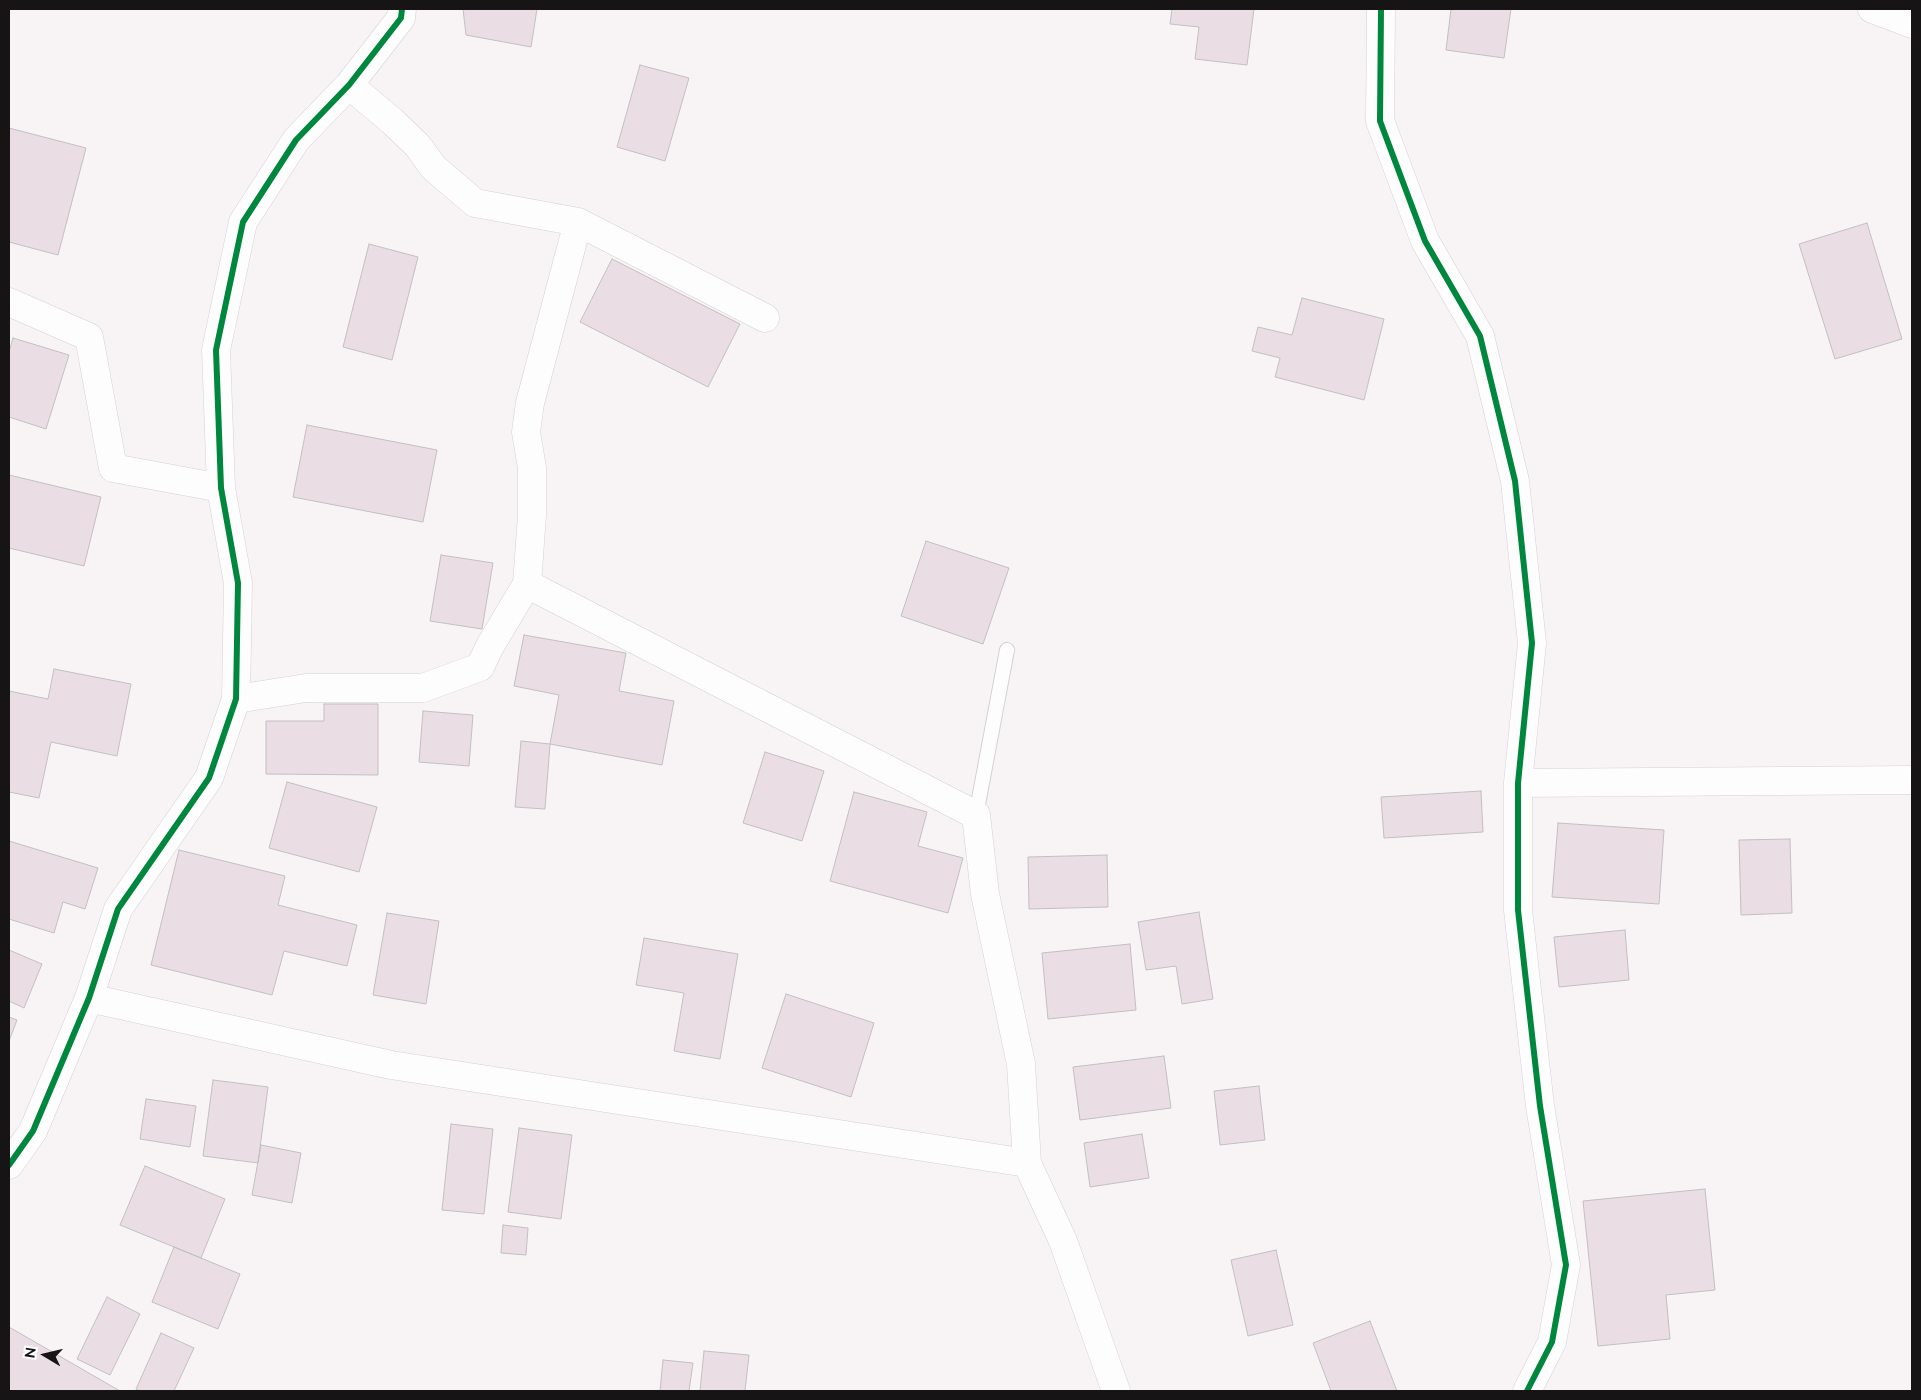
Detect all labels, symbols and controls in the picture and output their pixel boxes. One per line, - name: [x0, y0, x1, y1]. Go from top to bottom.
- north arrow: [20, 1330, 70, 1380]
- text: N: [21, 1346, 39, 1359]

